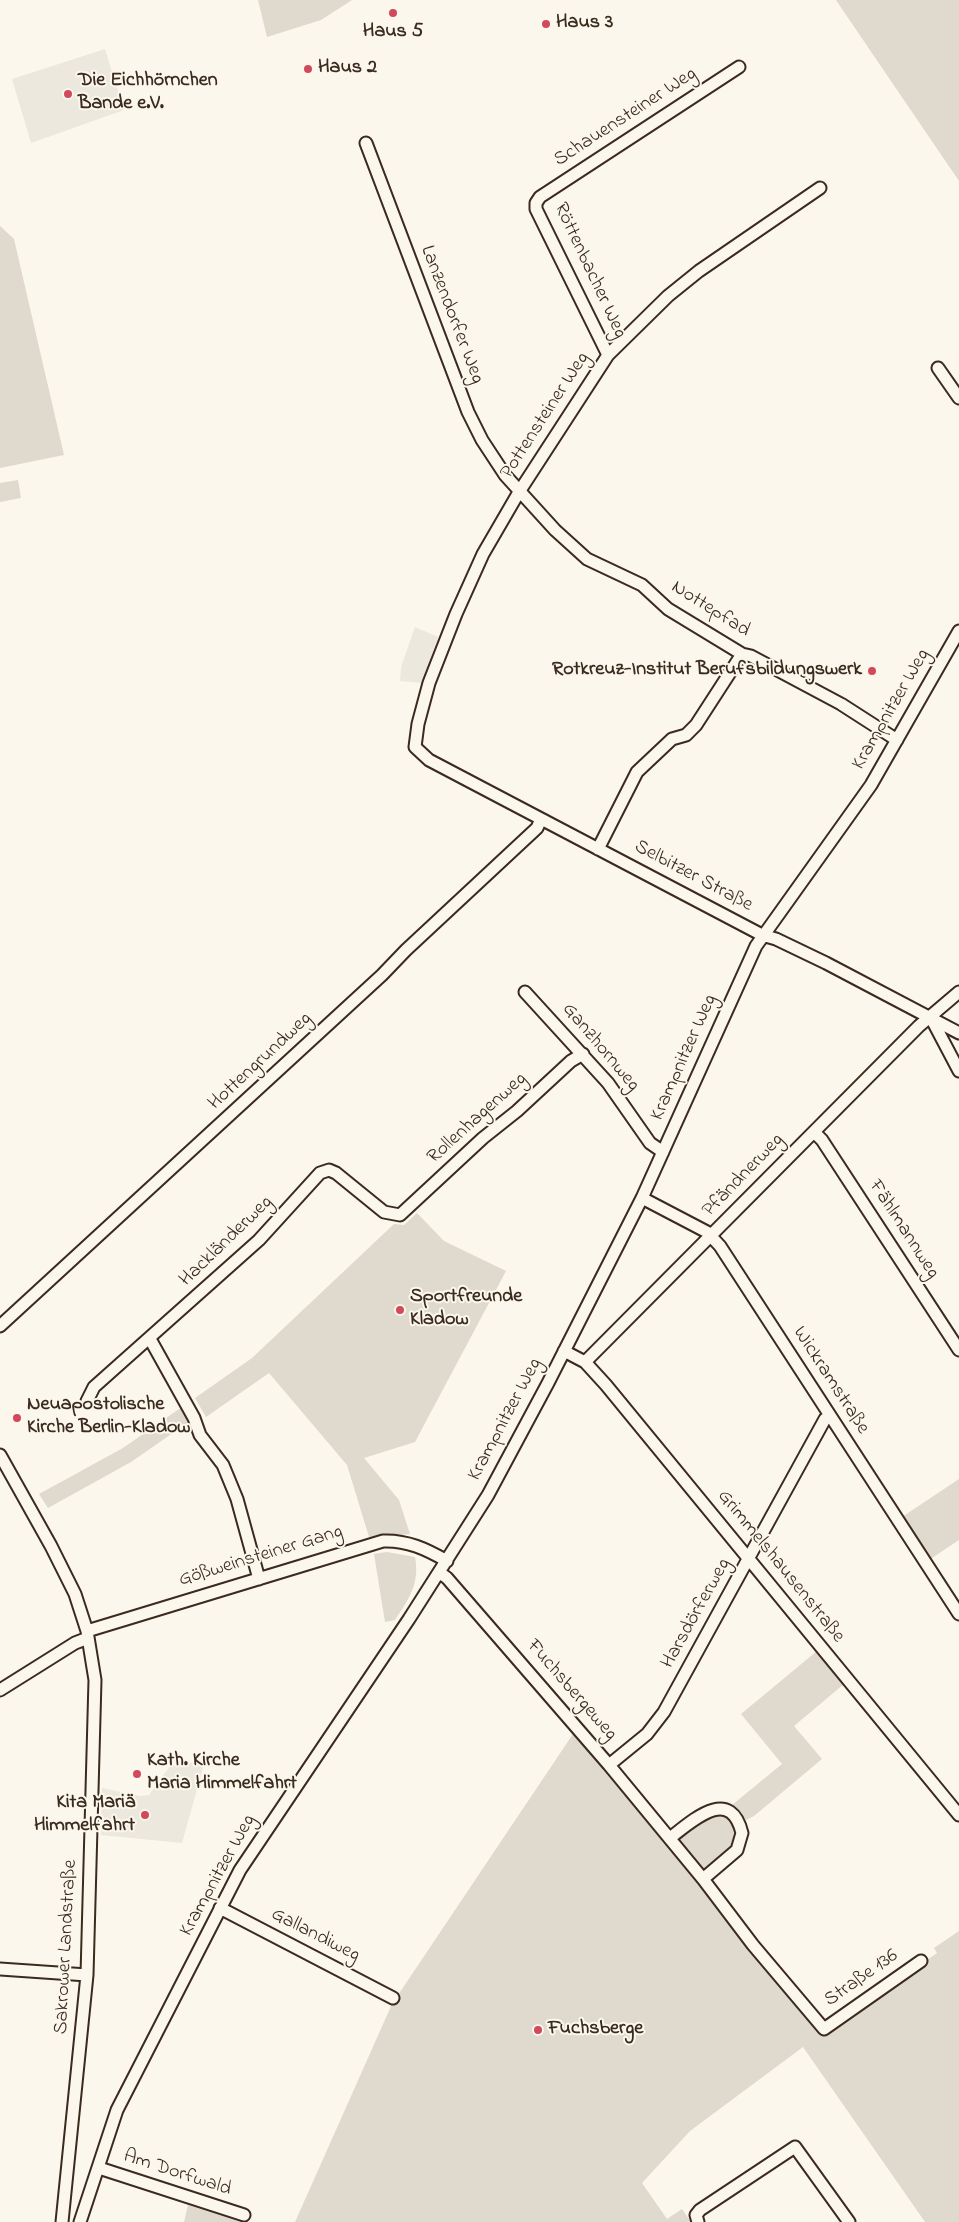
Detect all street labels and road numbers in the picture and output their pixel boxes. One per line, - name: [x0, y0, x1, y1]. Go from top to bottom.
- street label: Schauensteiner Weg: [550, 63, 702, 173]
- street label: Röttenbacher Weg: [547, 199, 631, 343]
- street label: Lanzendorfer Weg: [414, 243, 488, 387]
- street label: Pottensteiner Weg: [496, 348, 596, 484]
- street label: Nottepfad: [666, 576, 754, 644]
- street label: Krampnitzer Weg: [848, 645, 936, 775]
- street label: Selbitzer Straße: [630, 836, 756, 918]
- street label: Krampnitzer Weg: [647, 991, 723, 1125]
- street label: Ganzhornweg: [556, 999, 644, 1097]
- street label: Hottengrundweg: [204, 1008, 318, 1116]
- street label: Rollenhagenweg: [423, 1068, 533, 1170]
- street label: Pfändnerweg: [698, 1129, 790, 1223]
- street label: Fählmannweg: [862, 1176, 944, 1284]
- street label: Hackländerweg: [175, 1191, 279, 1293]
- street label: Wickramstraße: [786, 1323, 874, 1439]
- street label: Krampnitzer Weg: [464, 1355, 548, 1485]
- street label: Grimmelshausenstraße: [711, 1486, 849, 1648]
- street label: Gößweinsteiner Gang: [176, 1521, 346, 1593]
- street label: Harsdörferweg: [657, 1555, 737, 1673]
- street label: Fuchsbergeweg: [521, 1635, 621, 1747]
- street label: Krampnitzer Weg: [176, 1811, 262, 1941]
- street label: Sakrower Landstraße: [50, 1859, 84, 2035]
- street label: Gallandiweg: [266, 1903, 364, 1969]
- street label: Straße 136: [821, 1945, 903, 2013]
- street label: Am Dorfwald: [120, 2145, 234, 2203]

